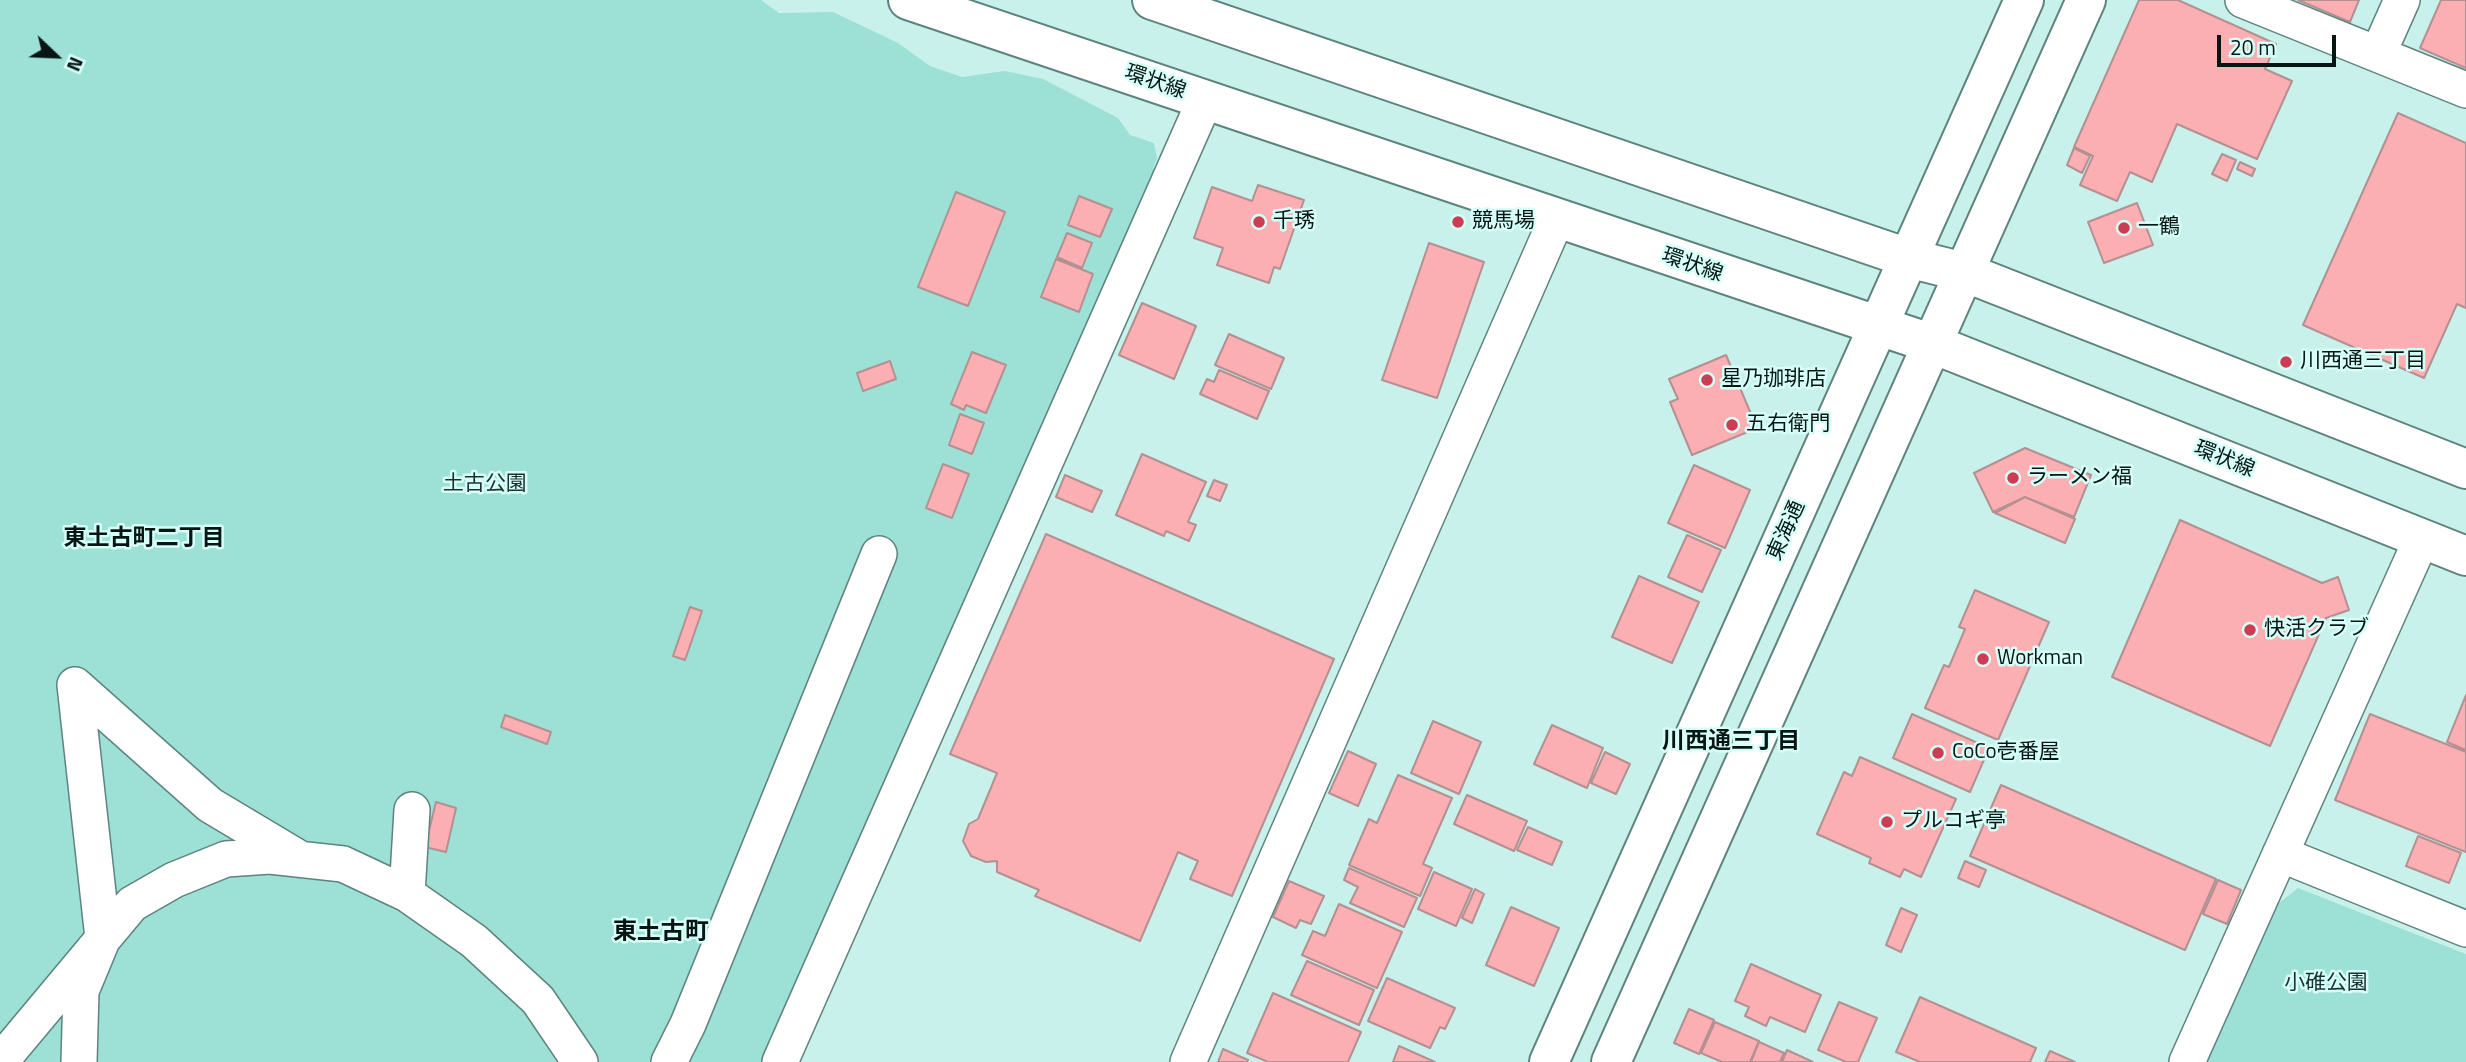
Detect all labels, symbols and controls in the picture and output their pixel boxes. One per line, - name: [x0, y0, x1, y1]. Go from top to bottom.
- north arrow: [21, 21, 91, 91]
- scale bar: [2221, 21, 2340, 65]
- text: 20 m: [2230, 31, 2276, 63]
- text: N: [60, 53, 92, 76]
- street label: 環状線: [1121, 61, 1189, 105]
- place label: 千琇: [1273, 209, 1315, 235]
- place label: 競馬場: [1472, 209, 1535, 235]
- marker: 千琇: [1251, 214, 1267, 230]
- marker: 競馬場: [1450, 214, 1466, 230]
- place label: 一鶴: [2138, 215, 2180, 241]
- marker: 一鶴: [2116, 220, 2132, 236]
- street label: 環状線: [1658, 244, 1726, 288]
- place label: 川西通三丁目: [2300, 349, 2426, 375]
- marker: 川西通三丁目: [2278, 354, 2294, 370]
- place label: 星乃珈琲店: [1721, 367, 1826, 393]
- marker: 星乃珈琲店: [1699, 372, 1715, 388]
- place label: 五右衛門: [1746, 412, 1830, 438]
- marker: 五右衛門: [1724, 417, 1740, 433]
- street label: 環状線: [2190, 437, 2258, 483]
- place label: ラーメン福: [2027, 465, 2132, 491]
- marker: ラーメン福: [2005, 470, 2021, 486]
- park label: 土古公園: [443, 472, 527, 498]
- street label: 東海通: [1763, 497, 1811, 565]
- district label: 東土古町二丁目: [64, 525, 224, 553]
- place label: 快活クラブ: [2264, 617, 2369, 643]
- marker: 快活クラブ: [2242, 622, 2258, 638]
- place label: Workman: [1997, 646, 2083, 672]
- marker: Workman: [1975, 651, 1991, 667]
- district label: 川西通三丁目: [1662, 728, 1800, 756]
- place label: CoCo壱番屋: [1952, 740, 2060, 766]
- marker: CoCo壱番屋: [1930, 745, 1946, 761]
- place label: プルコギ亭: [1901, 809, 2006, 835]
- marker: プルコギ亭: [1879, 814, 1895, 830]
- district label: 東土古町: [613, 919, 709, 947]
- park label: 小碓公園: [2284, 971, 2368, 997]

